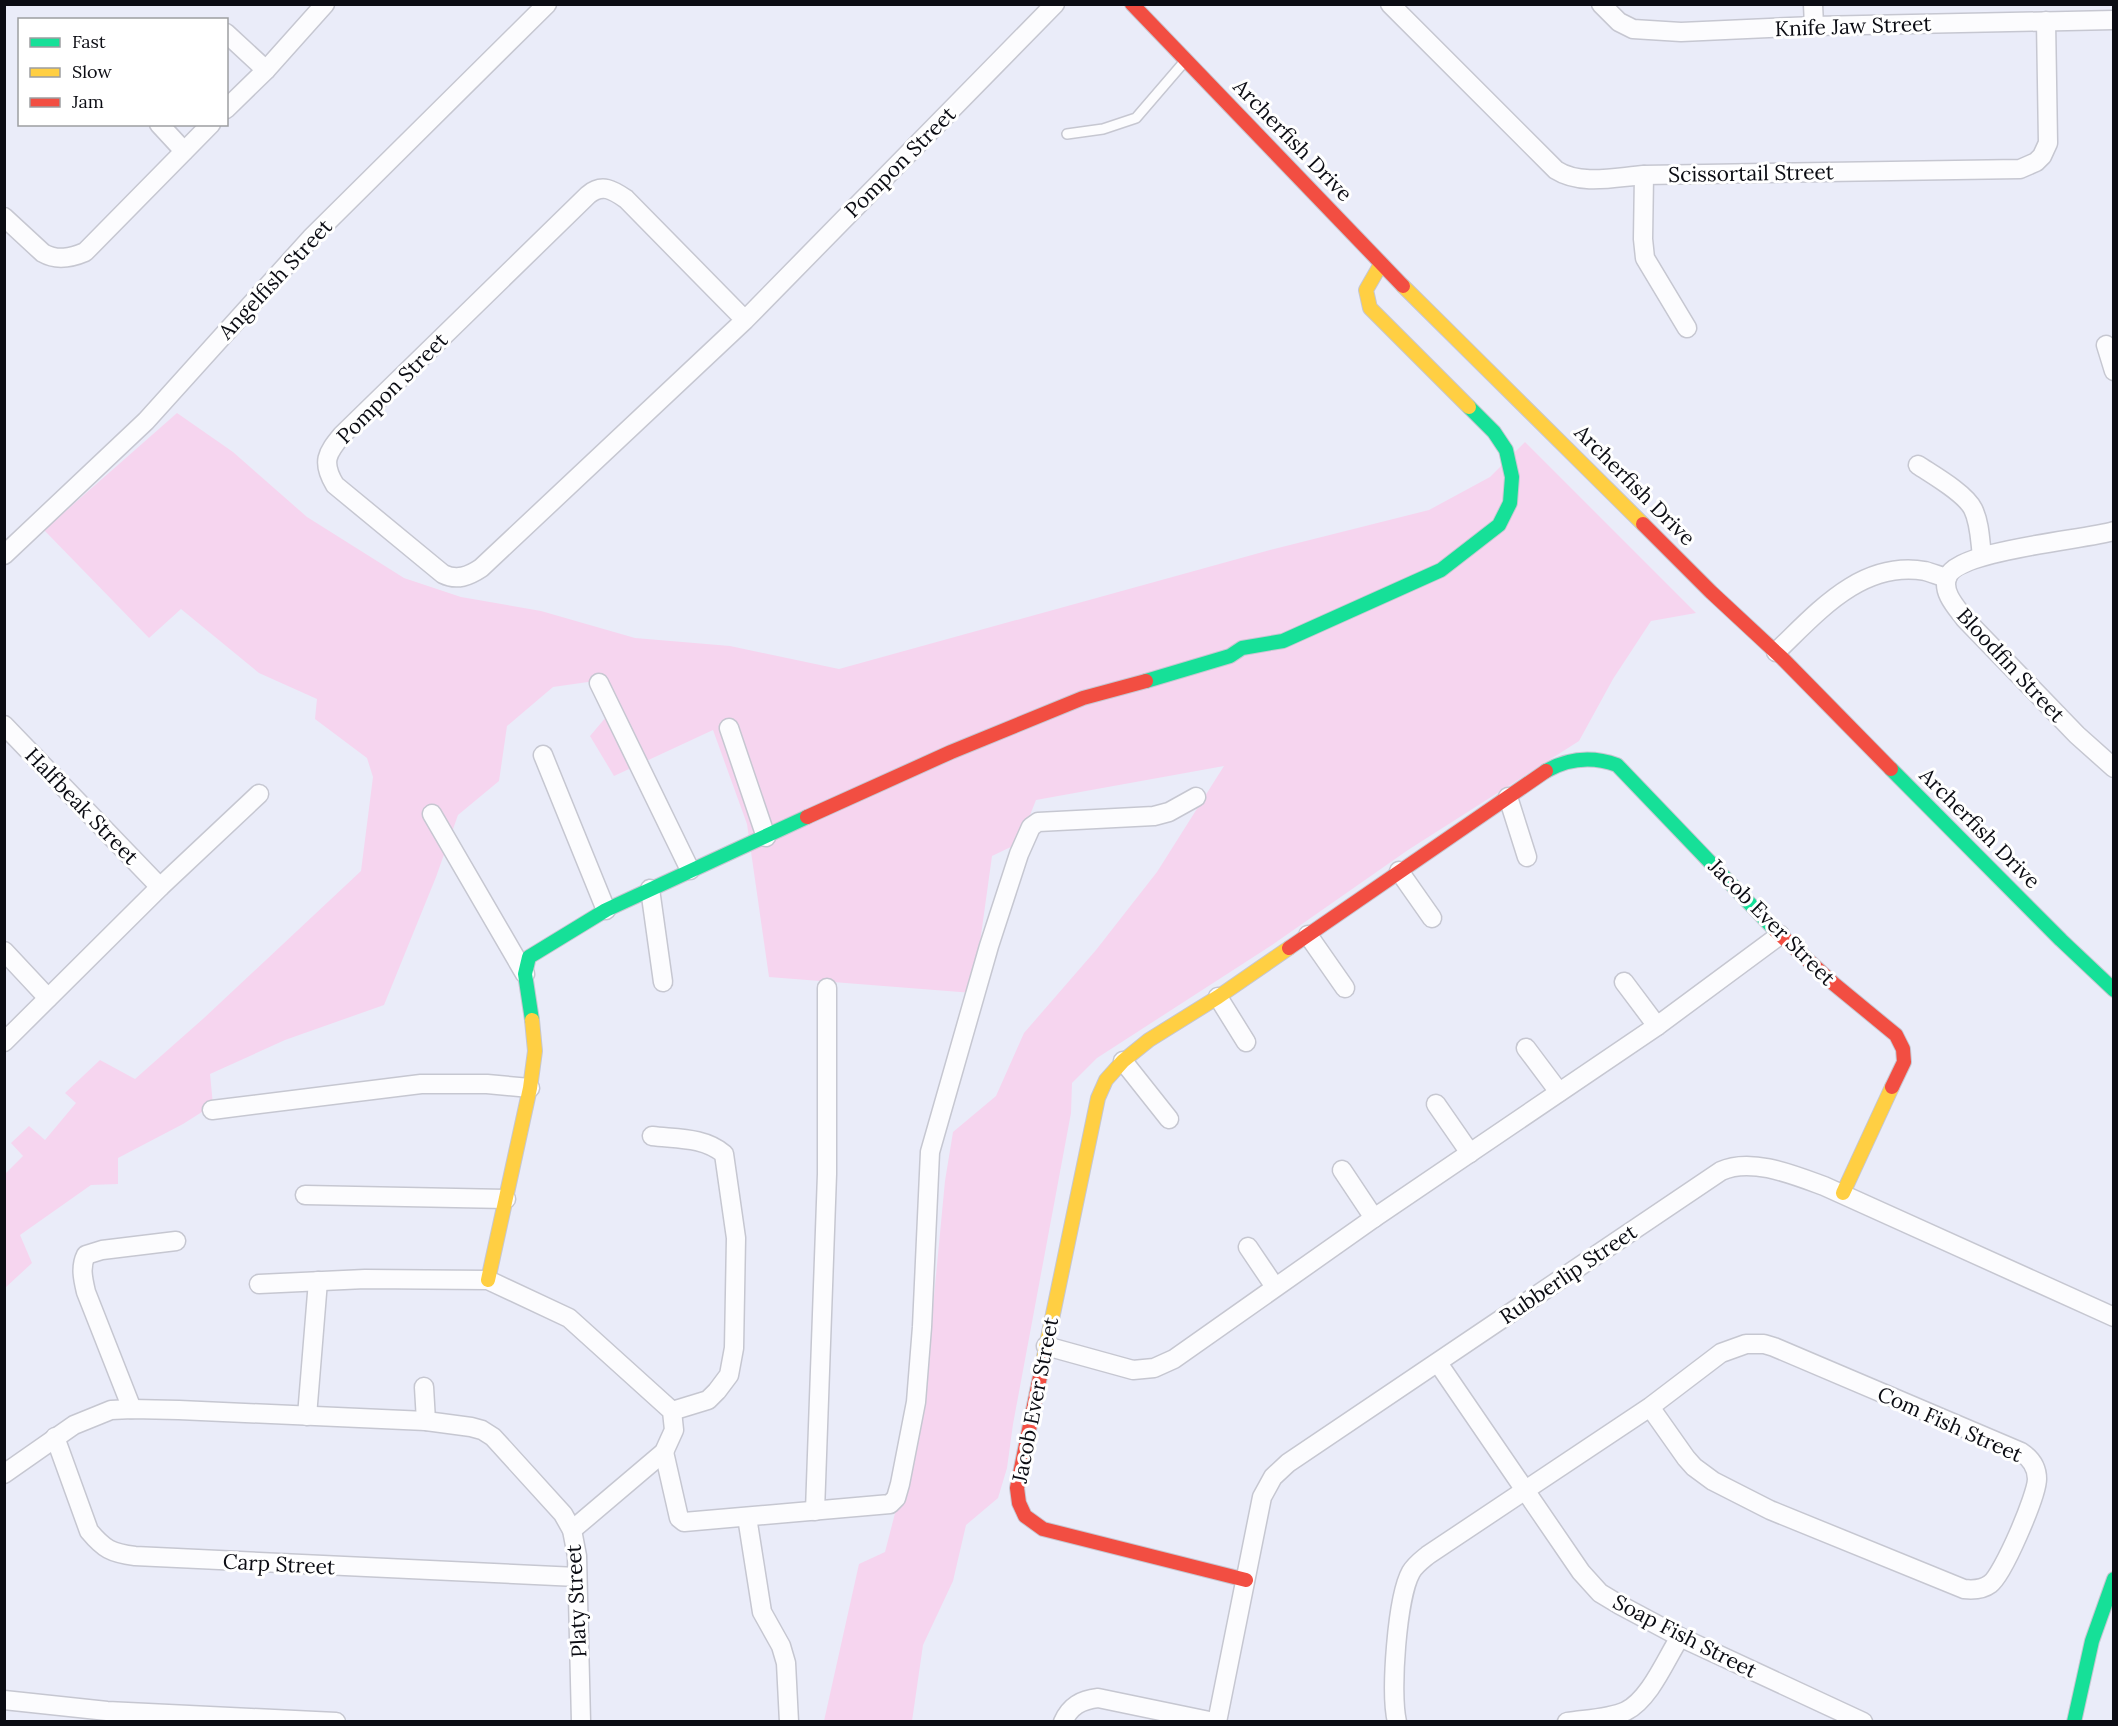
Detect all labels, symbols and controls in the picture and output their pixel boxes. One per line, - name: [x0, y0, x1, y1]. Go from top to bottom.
- street label: Knife Jaw Street: [1774, 10, 1933, 42]
- legend: [18, 18, 228, 126]
- text: Fast: [72, 30, 106, 53]
- text: Slow: [72, 60, 112, 83]
- street label: Archerfish Drive: [1227, 72, 1358, 207]
- text: Jam: [71, 90, 104, 113]
- street label: Pompon Street: [839, 100, 962, 223]
- street label: Scissortail Street: [1668, 158, 1835, 188]
- street label: Angelfish Street: [212, 212, 338, 346]
- street label: Pompon Street: [331, 326, 454, 449]
- street label: Archerfish Drive: [1568, 418, 1701, 551]
- street label: Bloodfin Street: [1951, 602, 2071, 728]
- street label: Halfbeak Street: [20, 742, 145, 871]
- street label: Archerfish Drive: [1913, 761, 2046, 894]
- street label: Jacob Ever Street: [1702, 852, 1842, 992]
- street label: Rubberlip Street: [1494, 1218, 1642, 1330]
- street label: Jacob Ever Street: [1005, 1314, 1064, 1486]
- street label: Com Fish Street: [1873, 1380, 2028, 1468]
- street label: Platy Street: [560, 1543, 592, 1658]
- street label: Carp Street: [222, 1548, 337, 1580]
- street label: Soap Fish Street: [1609, 1588, 1762, 1684]

